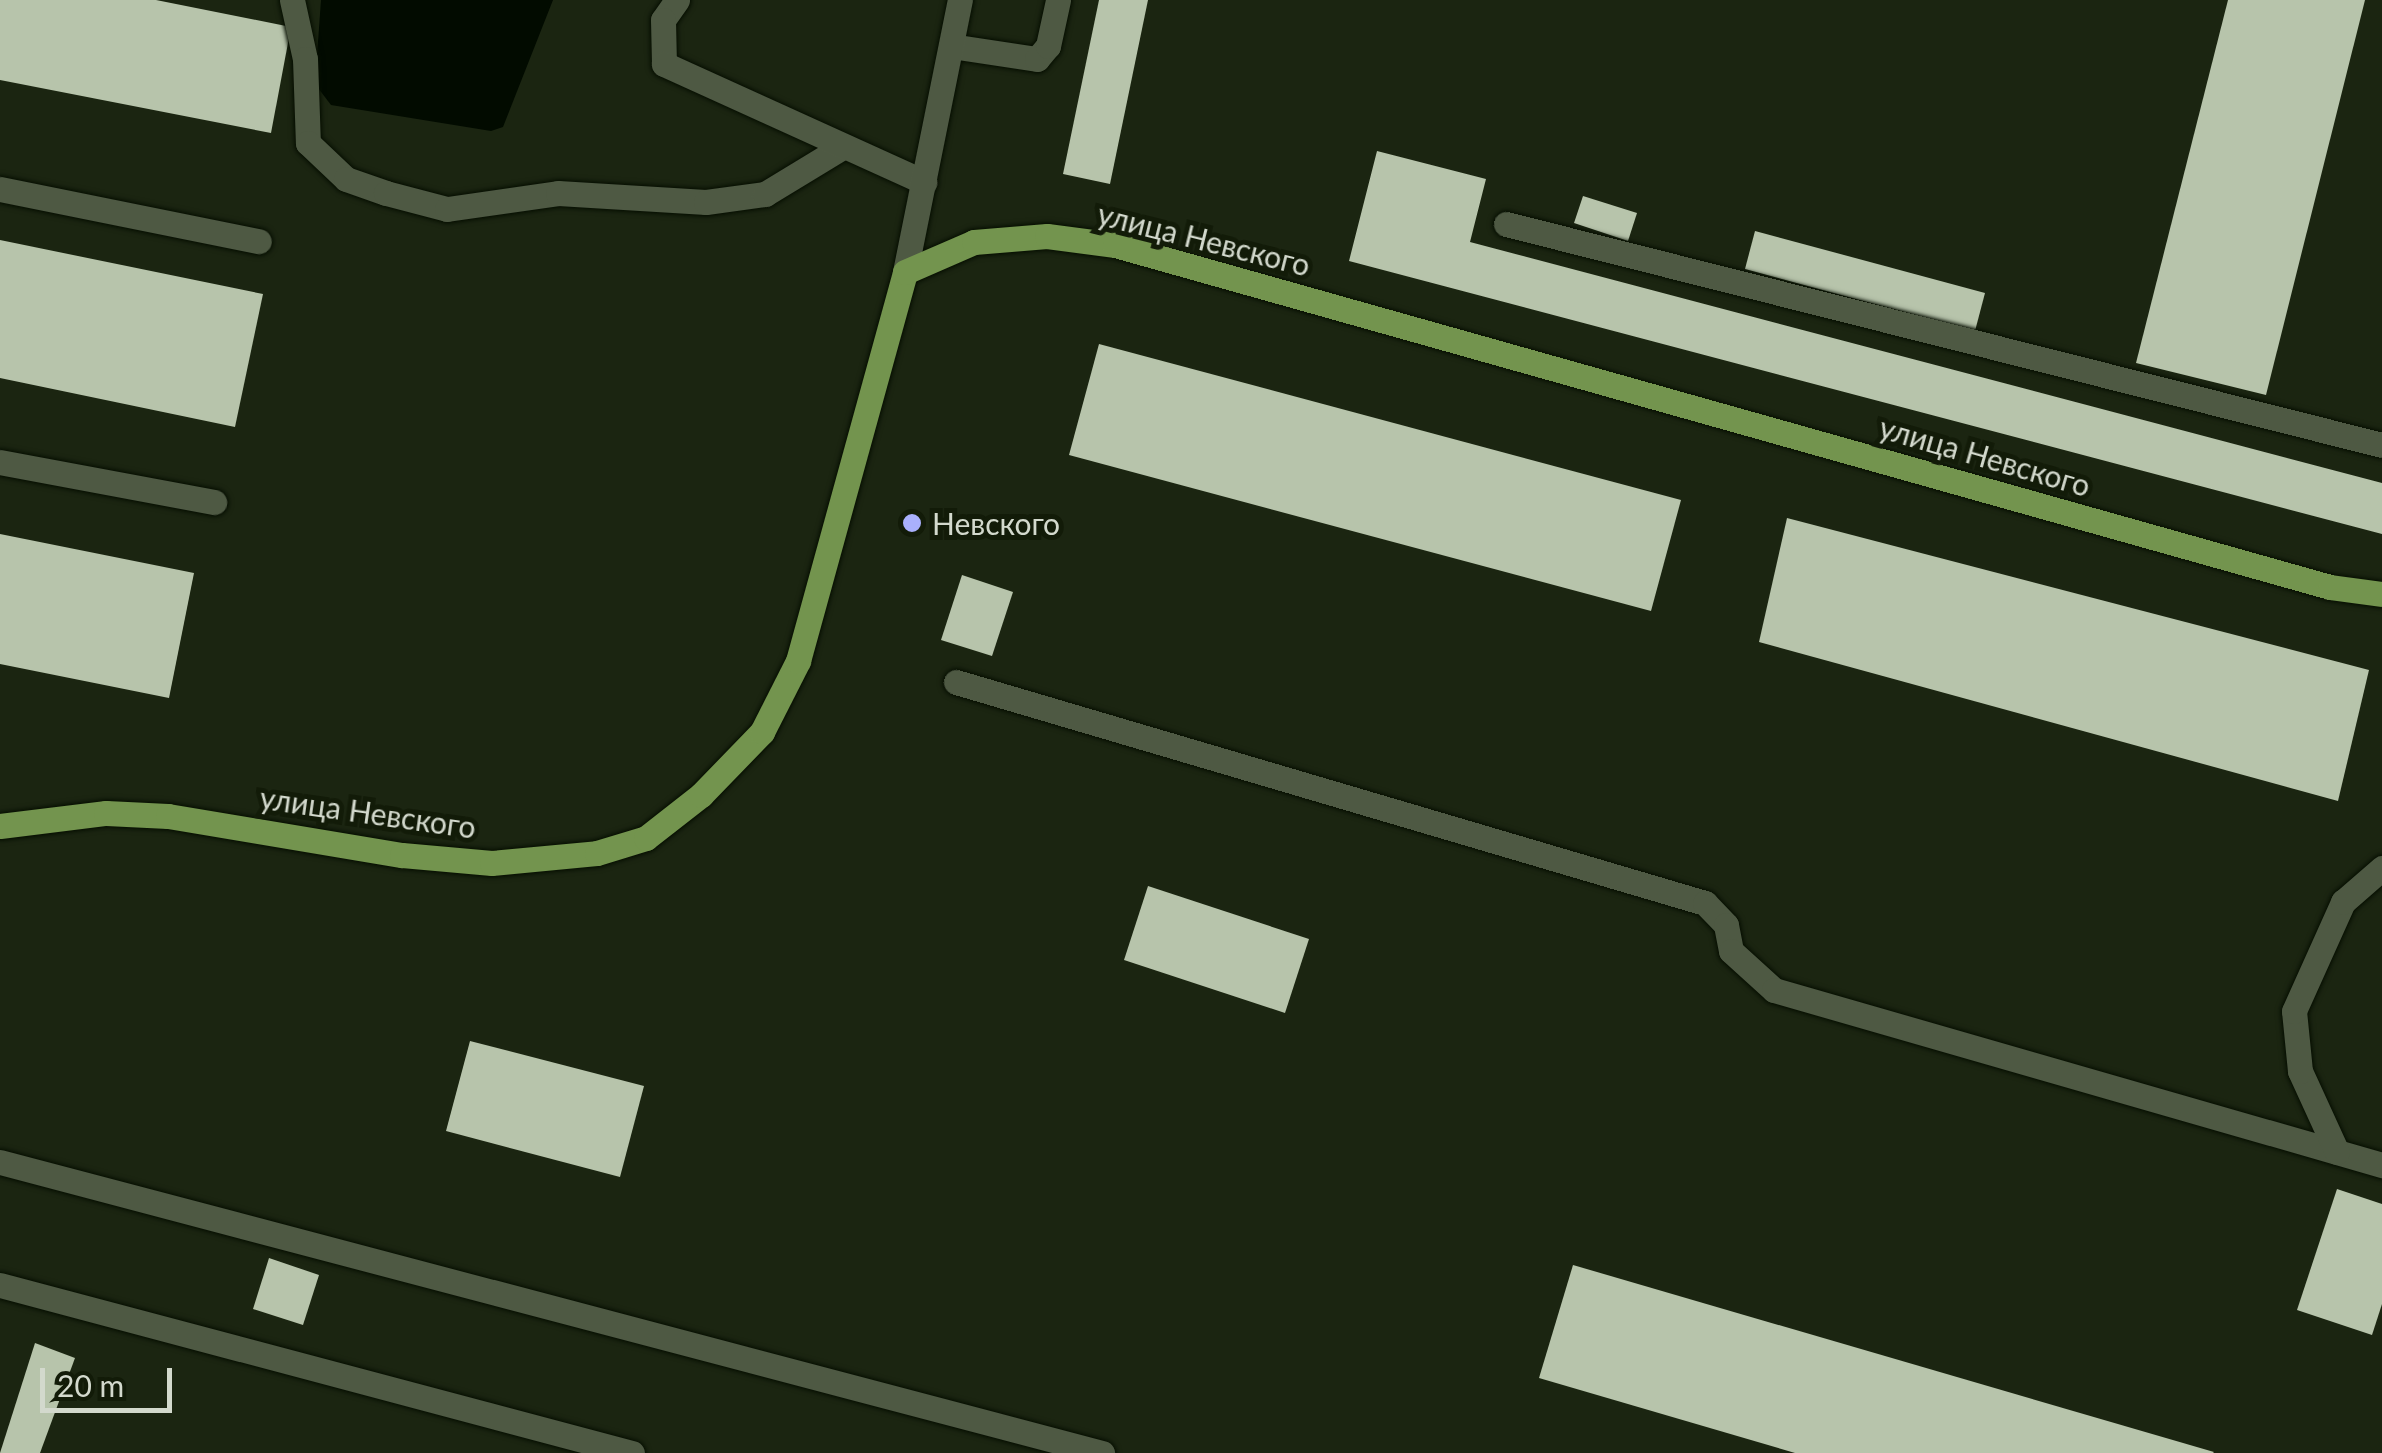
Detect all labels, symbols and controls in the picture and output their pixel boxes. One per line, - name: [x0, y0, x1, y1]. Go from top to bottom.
- street label: улица Невского: [1094, 195, 1314, 283]
- street label: улица Невского: [1875, 409, 2095, 503]
- place label: Невского: [932, 505, 1060, 541]
- marker: Невского: [901, 512, 923, 534]
- street label: улица Невского: [258, 779, 478, 845]
- scale bar: [45, 1348, 178, 1410]
- text: 20 m: [57, 1367, 124, 1403]

